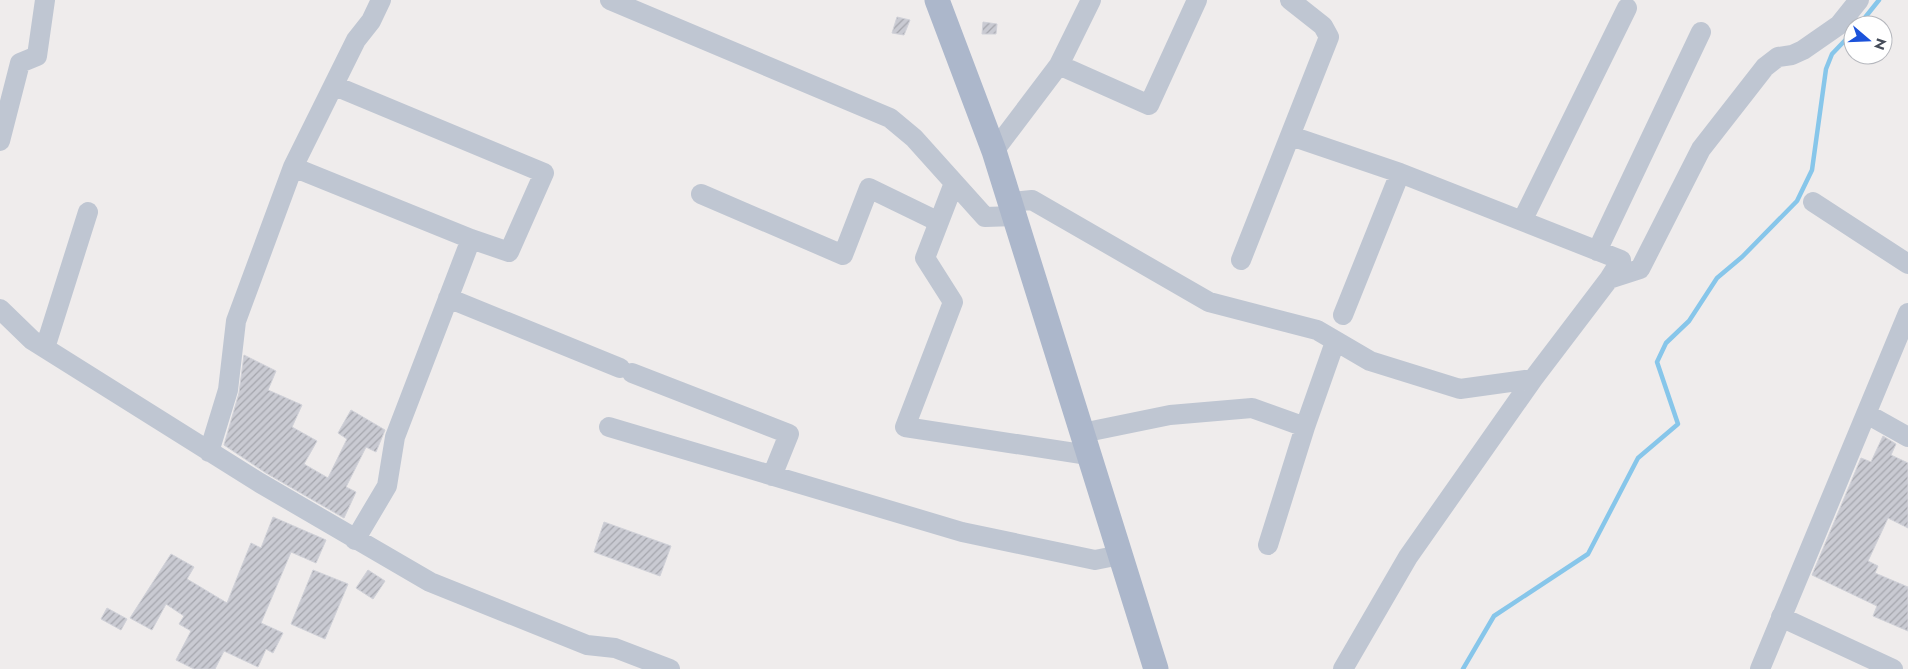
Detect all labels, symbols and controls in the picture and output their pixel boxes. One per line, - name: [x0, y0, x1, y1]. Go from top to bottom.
- north arrow: [1843, 15, 1893, 65]
- text: N: [1869, 36, 1892, 53]

